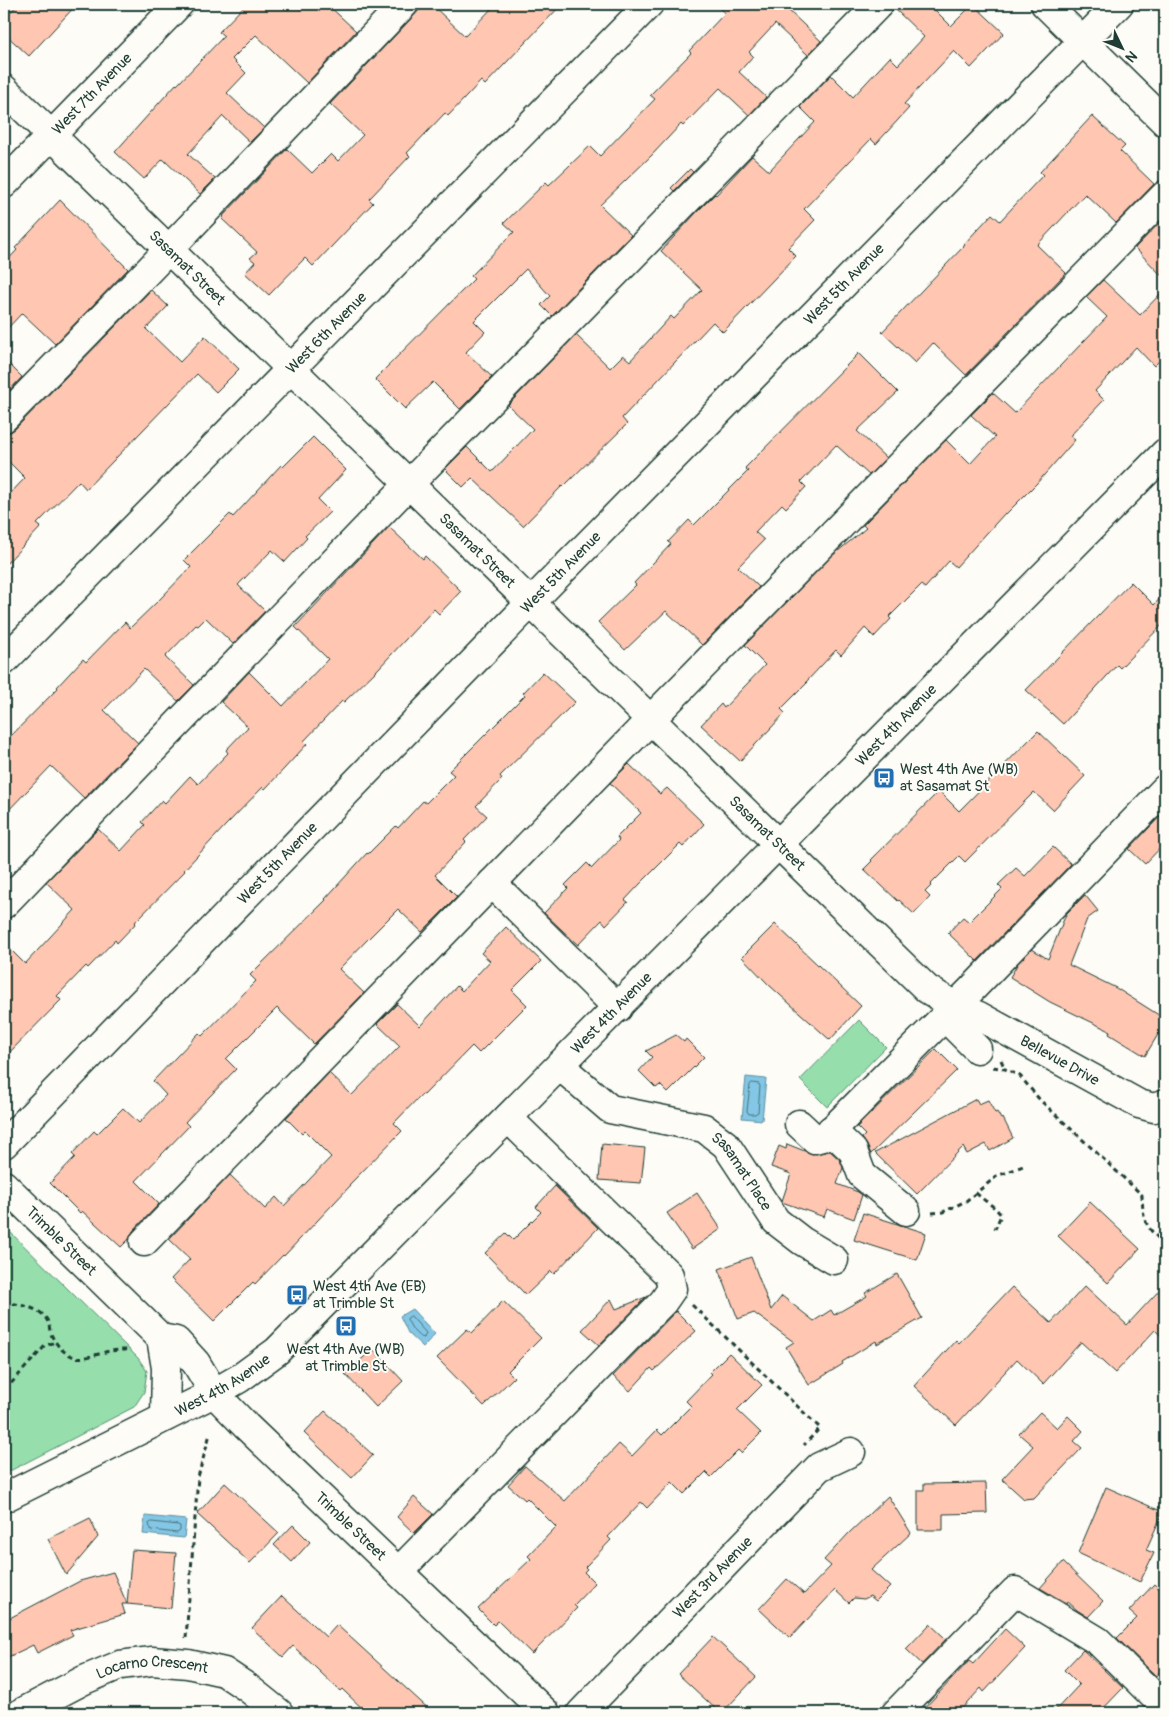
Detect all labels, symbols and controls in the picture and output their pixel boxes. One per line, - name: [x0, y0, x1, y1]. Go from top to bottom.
- north arrow: [1096, 22, 1146, 72]
- text: N: [1122, 47, 1141, 66]
- street label: West 7th Avenue: [48, 48, 136, 139]
- street label: Sasamat Street: [145, 226, 230, 310]
- street label: West 5th Avenue: [800, 239, 888, 329]
- street label: West 6th Avenue: [282, 287, 371, 378]
- street label: Sasamat Street: [435, 509, 520, 593]
- street label: West 5th Avenue: [516, 527, 605, 617]
- street label: West 4th Avenue: [851, 680, 941, 770]
- place label: West 4th Ave (WB) at Sasamat St: [900, 760, 1019, 796]
- bus stop icon: West 4th Ave (WB) at Sasamat St: [872, 766, 896, 790]
- street label: Sasamat Street: [725, 792, 810, 875]
- street label: West 5th Avenue: [233, 818, 322, 908]
- street label: West 4th Avenue: [567, 968, 656, 1058]
- street label: Bellevue Drive: [1017, 1031, 1103, 1090]
- street label: Sasamat Place: [708, 1128, 776, 1215]
- street label: Trimble Street: [22, 1202, 101, 1280]
- place label: West 4th Ave (EB) at Trimble St: [313, 1277, 427, 1313]
- bus stop icon: West 4th Ave (EB) at Trimble St: [285, 1283, 309, 1307]
- bus stop icon: West 4th Ave (WB) at Trimble St: [334, 1314, 358, 1338]
- place label: West 4th Ave (WB) at Trimble St: [287, 1340, 405, 1376]
- street label: West 4th Avenue: [172, 1349, 274, 1421]
- street label: Trimble Street: [311, 1488, 391, 1565]
- street label: West 3rd Avenue: [669, 1532, 757, 1622]
- street label: Locarno Crescent: [93, 1651, 211, 1683]

